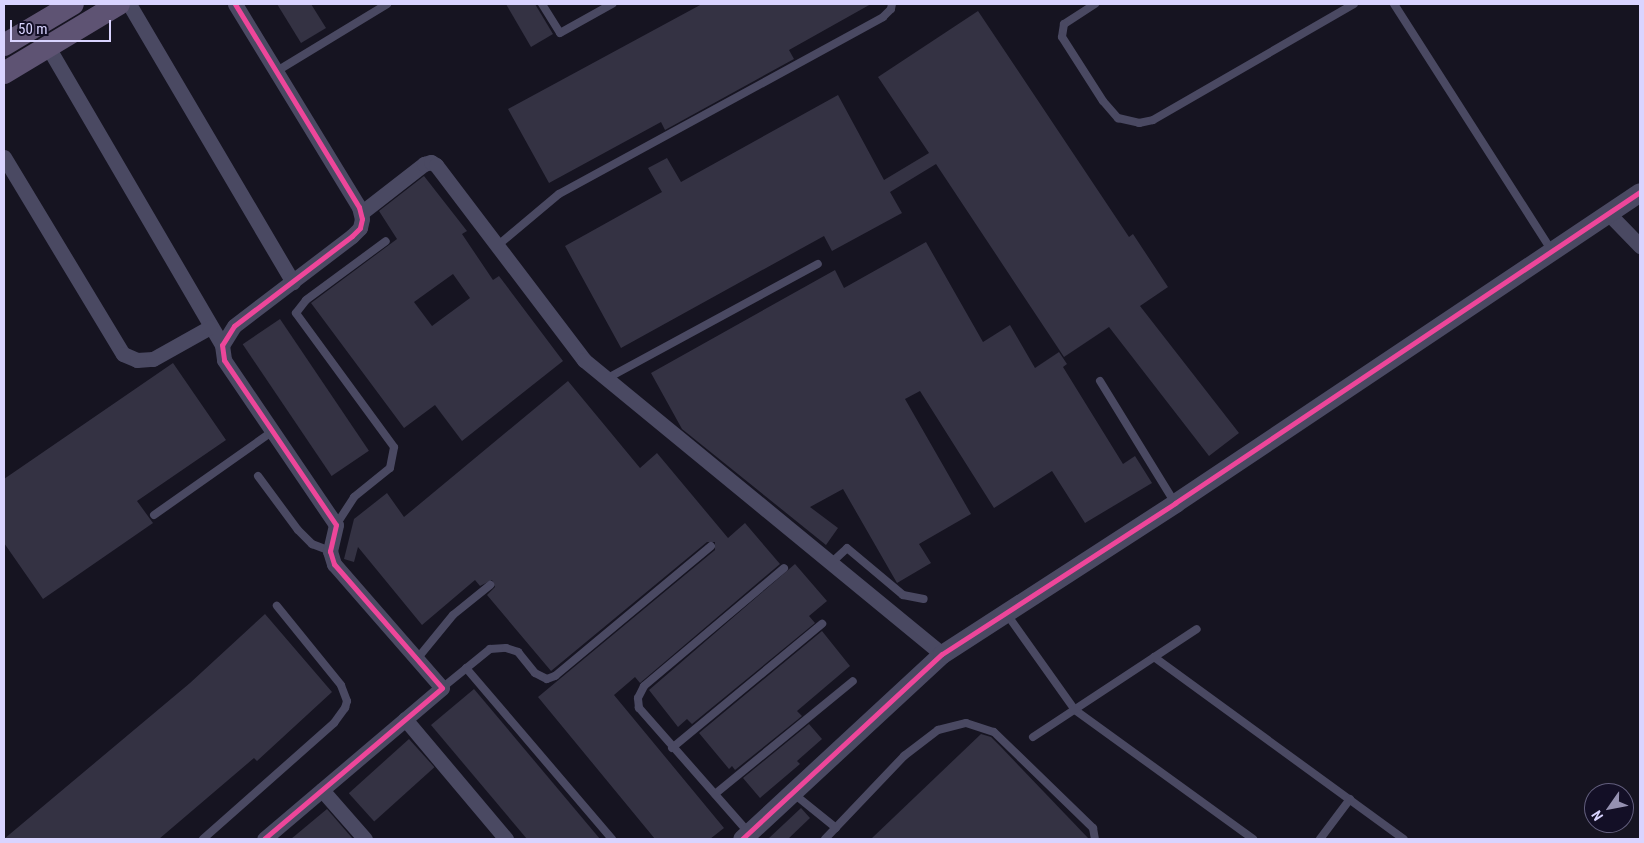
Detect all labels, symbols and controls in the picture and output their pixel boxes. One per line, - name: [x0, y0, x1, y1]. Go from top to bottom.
- scale bar: [12, 10, 114, 42]
- text: 50 m: [18, 20, 48, 38]
- north arrow: [1584, 783, 1634, 833]
- text: N: [1588, 808, 1606, 824]

